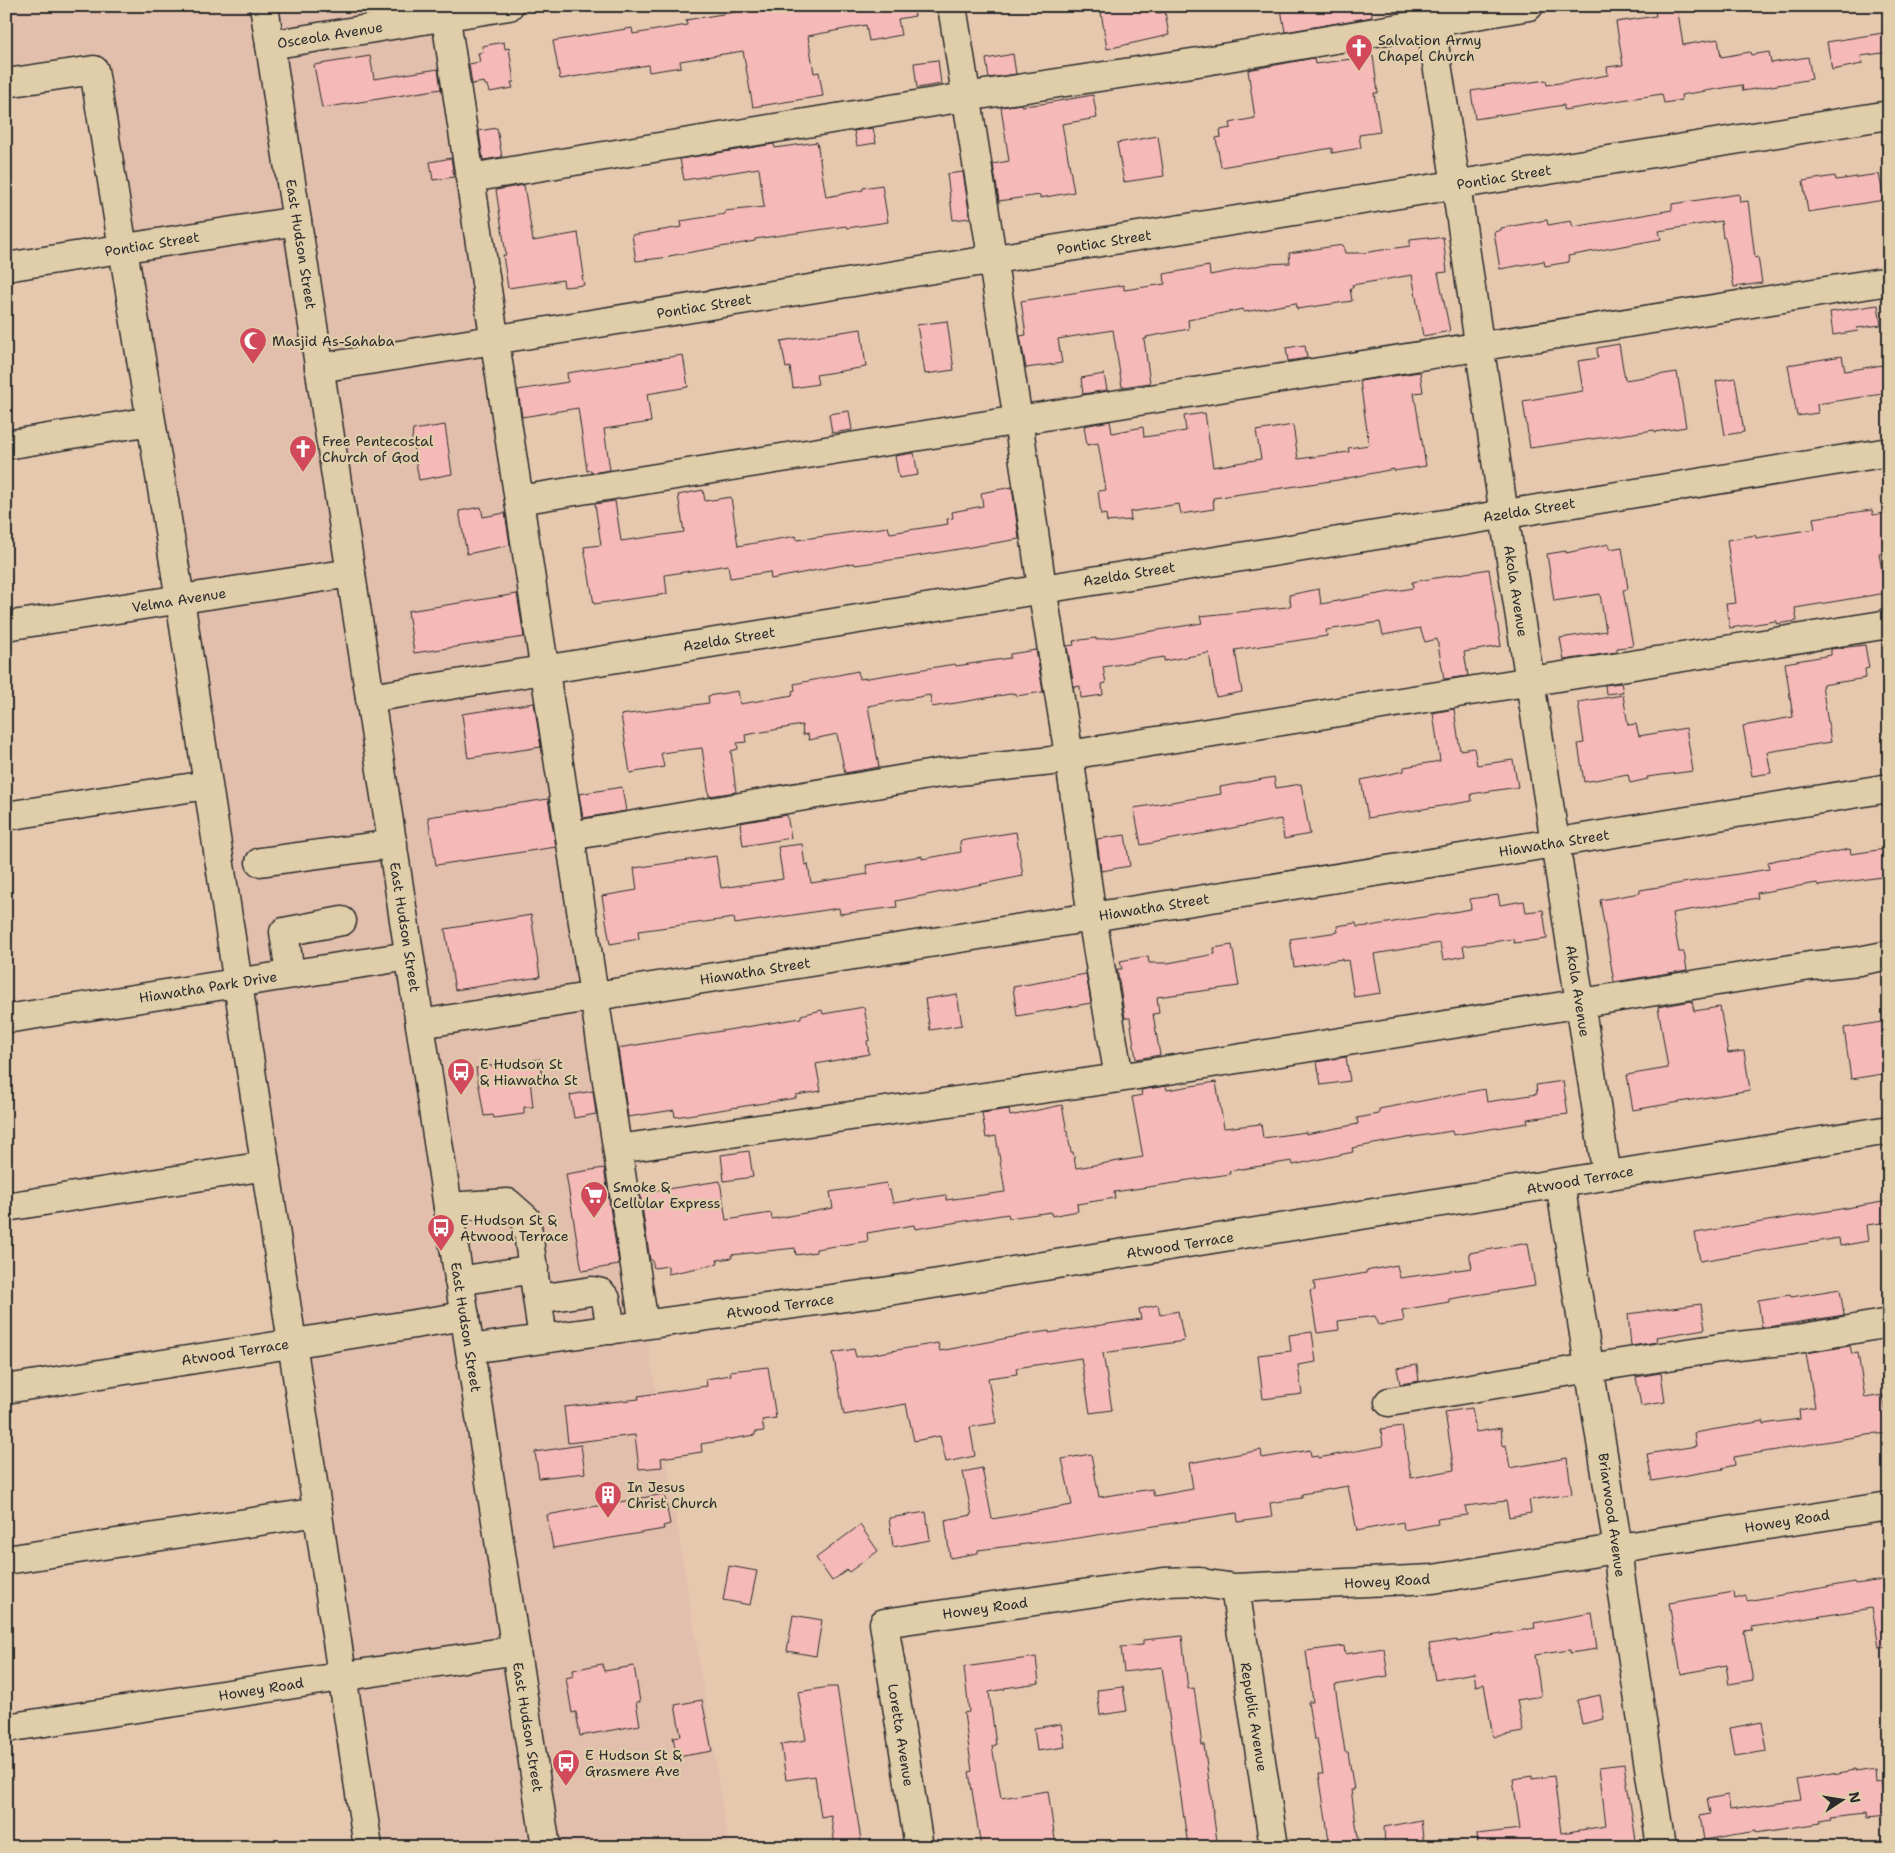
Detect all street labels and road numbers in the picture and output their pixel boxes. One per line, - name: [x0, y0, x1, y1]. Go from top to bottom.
- street label: Osceola Avenue: [276, 18, 384, 52]
- street label: Pontiac Street: [1455, 161, 1553, 193]
- street label: East Hudson Street: [282, 178, 320, 310]
- street label: Pontiac Street: [1055, 226, 1153, 258]
- street label: Pontiac Street: [103, 228, 201, 260]
- street label: Pontiac Street: [655, 290, 753, 322]
- street label: Azelda Street: [1482, 494, 1576, 526]
- street label: Akola Avenue: [1500, 544, 1532, 638]
- street label: Azelda Street: [1082, 558, 1176, 590]
- street label: Velma Avenue: [131, 584, 228, 616]
- street label: Azelda Street: [682, 623, 776, 655]
- street label: Hiawatha Street: [1497, 825, 1611, 861]
- street label: East Hudson Street: [386, 861, 424, 993]
- street label: Hiawatha Street: [1097, 889, 1211, 925]
- street label: Akola Avenue: [1562, 944, 1594, 1038]
- street label: Hiawatha Street: [698, 953, 812, 989]
- street label: Hiawatha Park Drive: [138, 967, 278, 1007]
- street label: Atwood Terrace: [1525, 1162, 1635, 1198]
- street label: Atwood Terrace: [1125, 1228, 1235, 1262]
- street label: East Hudson Street: [447, 1261, 485, 1393]
- street label: Atwood Terrace: [725, 1290, 835, 1322]
- street label: Atwood Terrace: [180, 1335, 290, 1369]
- street label: Briarwood Avenue: [1594, 1452, 1630, 1578]
- street label: Howey Road: [1743, 1505, 1831, 1537]
- street label: Howey Road: [1343, 1570, 1431, 1592]
- street label: Howey Road: [941, 1593, 1029, 1623]
- street label: East Hudson Street: [509, 1661, 547, 1793]
- street label: Republic Avenue: [1236, 1661, 1272, 1773]
- street label: Howey Road: [217, 1673, 305, 1705]
- street label: Loretta Avenue: [884, 1682, 918, 1788]

